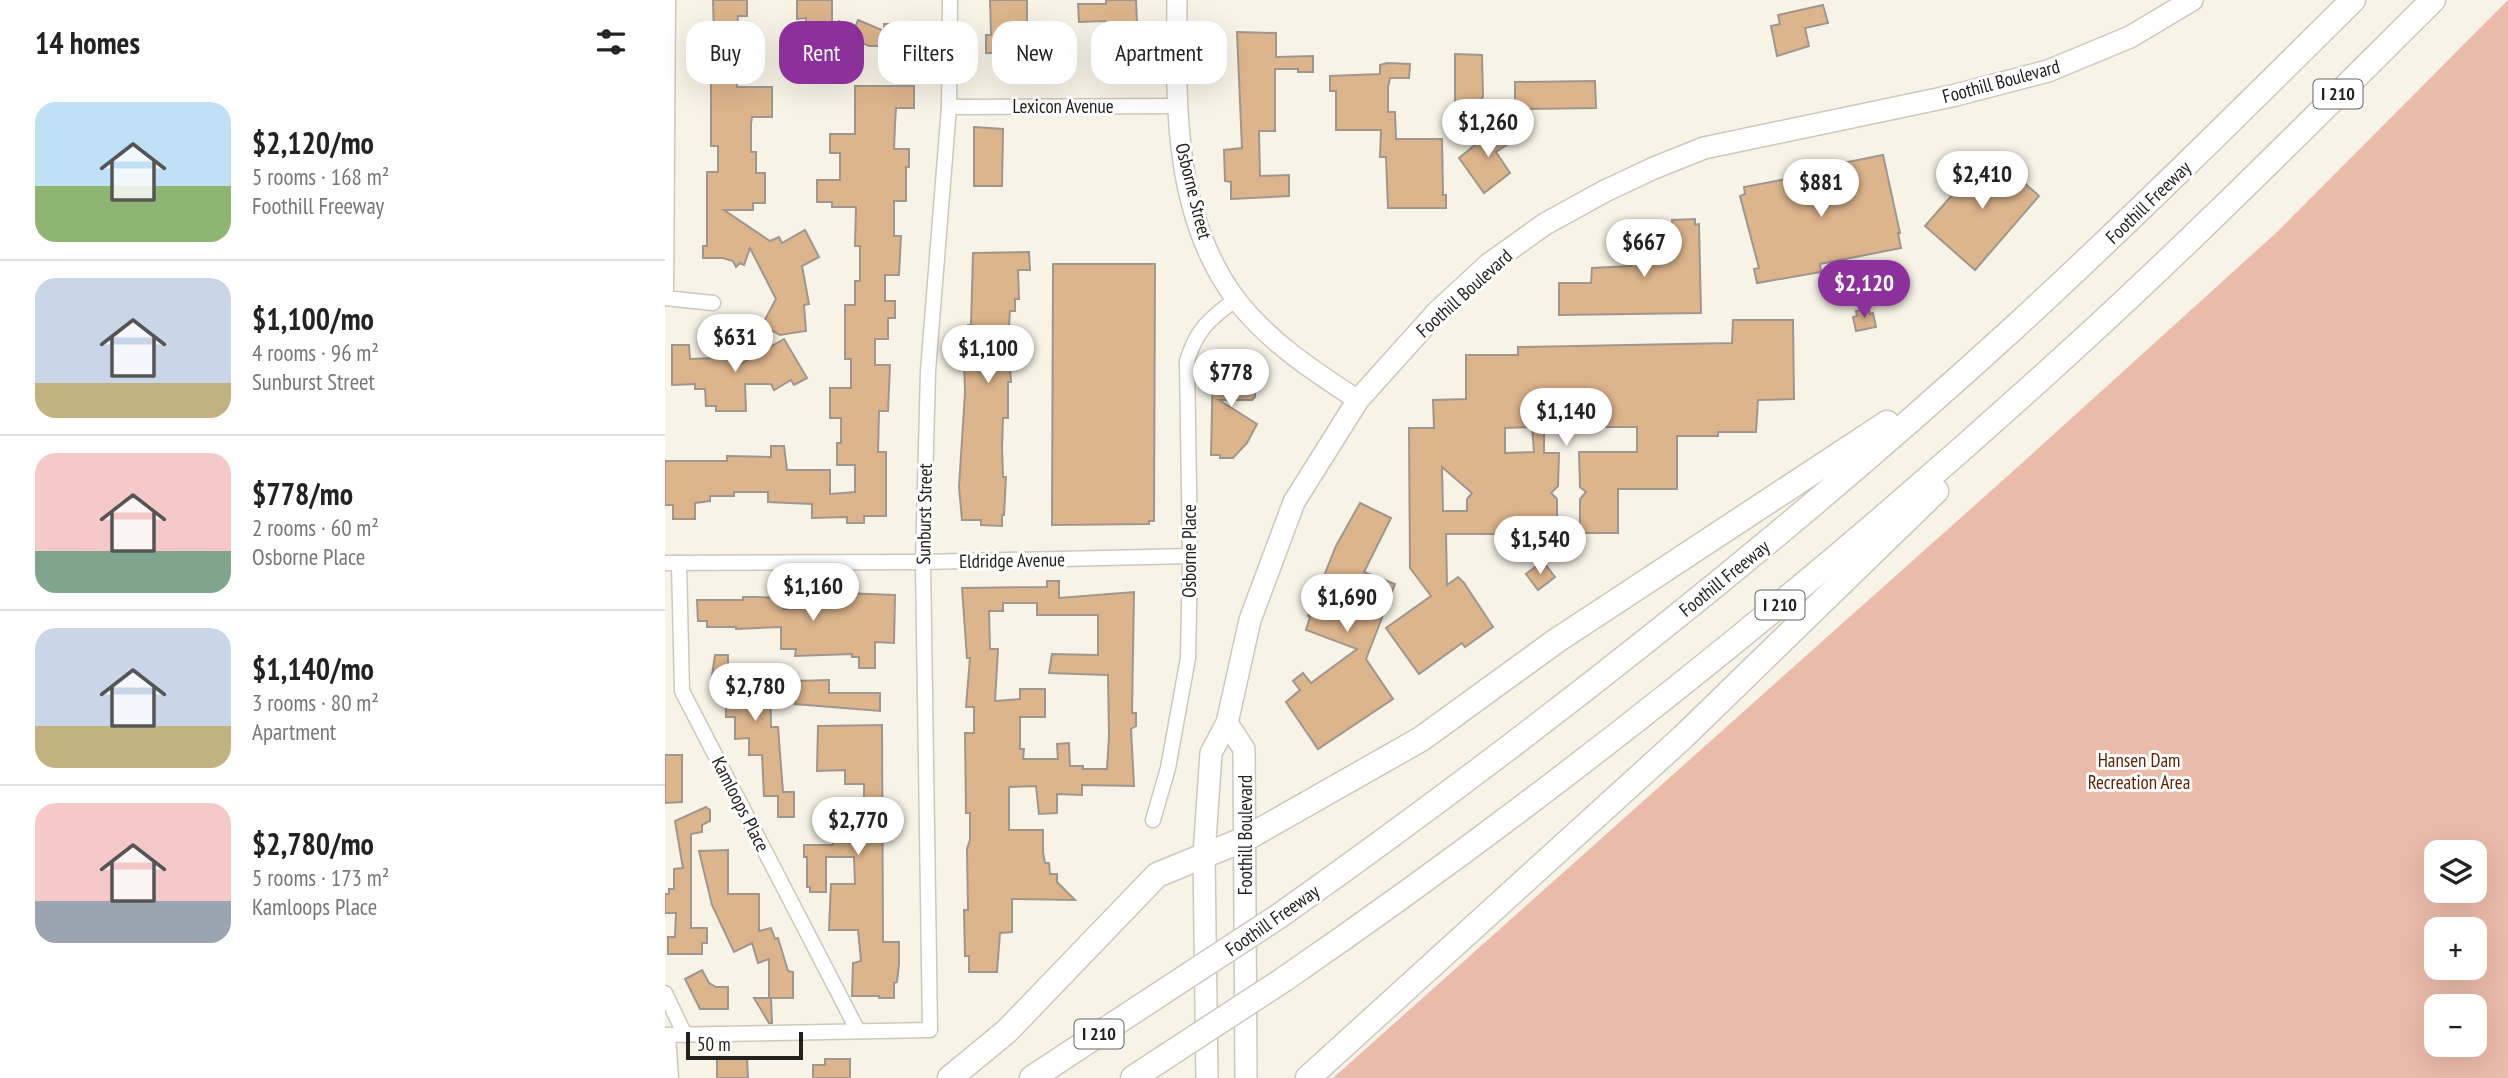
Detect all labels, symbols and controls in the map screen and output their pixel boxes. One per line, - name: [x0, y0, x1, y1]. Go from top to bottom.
- chip: Buy: [686, 21, 765, 84]
- chip: Rent: [779, 21, 864, 84]
- chip: Filters: [878, 21, 978, 84]
- chip: New: [992, 21, 1077, 84]
- chip: Apartment: [1091, 21, 1227, 84]
- text: 14 homes: [35, 23, 140, 62]
- icon: filters: [592, 23, 630, 61]
- street label: Foothill Boulevard: [1940, 54, 2062, 108]
- road number: I 210: [2313, 80, 2363, 108]
- street label: Lexicon Avenue: [1012, 94, 1114, 118]
- pin: $1,260: [1431, 100, 1545, 159]
- text: $1,260: [1458, 107, 1518, 136]
- text: $2,120/mo: [252, 123, 374, 162]
- icon: home: [91, 130, 175, 214]
- street label: Osborne Street: [1170, 141, 1218, 242]
- pin: $2,410: [1925, 152, 2039, 211]
- street label: Foothill Freeway: [2100, 155, 2196, 249]
- text: $2,410: [1952, 159, 2012, 188]
- pin: $881: [1780, 160, 1862, 219]
- text: 5 rooms · 168 m²: [252, 162, 389, 191]
- text: $881: [1799, 167, 1843, 196]
- text: Foothill Freeway: [252, 191, 384, 220]
- pin: $667: [1603, 219, 1685, 279]
- text: $667: [1622, 227, 1666, 256]
- street label: Foothill Boulevard: [1411, 244, 1517, 342]
- pin: $2,120: [1807, 260, 1921, 320]
- text: $2,120: [1834, 268, 1894, 297]
- text: $1,100/mo: [252, 299, 374, 338]
- icon: home: [91, 306, 175, 390]
- pin: $631: [694, 314, 776, 374]
- text: $631: [713, 322, 757, 351]
- pin: $1,100: [931, 326, 1045, 385]
- text: $1,100: [958, 333, 1018, 362]
- text: 4 rooms · 96 m²: [252, 338, 379, 367]
- pin: $778: [1190, 350, 1272, 409]
- text: $778: [1209, 357, 1253, 386]
- text: Sunburst Street: [252, 367, 375, 396]
- pin: $1,140: [1509, 388, 1623, 448]
- text: $1,140: [1536, 396, 1596, 425]
- street label: Sunburst Street: [911, 462, 937, 565]
- text: $778/mo: [252, 474, 353, 513]
- icon: home: [91, 481, 175, 565]
- street label: Osborne Place: [1177, 504, 1201, 598]
- text: 2 rooms · 60 m²: [252, 513, 379, 542]
- pin: $1,540: [1483, 516, 1597, 576]
- text: $1,540: [1510, 524, 1570, 553]
- street label: Foothill Freeway: [1674, 534, 1775, 622]
- text: Osborne Place: [252, 542, 365, 571]
- street label: Eldridge Avenue: [959, 547, 1065, 573]
- pin: $1,160: [756, 564, 870, 623]
- text: $1,160: [783, 571, 843, 600]
- pin: $1,690: [1290, 574, 1404, 634]
- text: $1,690: [1317, 582, 1377, 611]
- road number: I 210: [1755, 590, 1805, 620]
- text: $1,140/mo: [252, 649, 374, 688]
- icon: home: [91, 656, 175, 740]
- pin: $2,780: [698, 664, 812, 723]
- text: $2,780: [725, 671, 785, 700]
- text: 3 rooms · 80 m²: [252, 688, 379, 717]
- text: Apartment: [252, 717, 336, 746]
- park label: Hansen Dam Recreation Area: [2088, 748, 2190, 794]
- street label: Kamloops Place: [707, 752, 775, 856]
- street label: Foothill Boulevard: [1233, 775, 1257, 895]
- pin: $2,770: [801, 798, 915, 857]
- text: $2,770: [828, 805, 888, 834]
- text: $2,780/mo: [252, 824, 374, 863]
- icon: home: [91, 831, 175, 915]
- map controls: [2424, 840, 2487, 1057]
- button: layers: [2424, 840, 2487, 903]
- text: 5 rooms · 173 m²: [252, 863, 389, 892]
- street label: Foothill Freeway: [1220, 878, 1324, 961]
- text: Kamloops Place: [252, 892, 377, 921]
- button: +: [2424, 917, 2487, 980]
- button: −: [2424, 994, 2487, 1057]
- road number: I 210: [1075, 1020, 1123, 1049]
- scale bar: [686, 1029, 803, 1061]
- text: 50 m: [697, 1032, 731, 1056]

